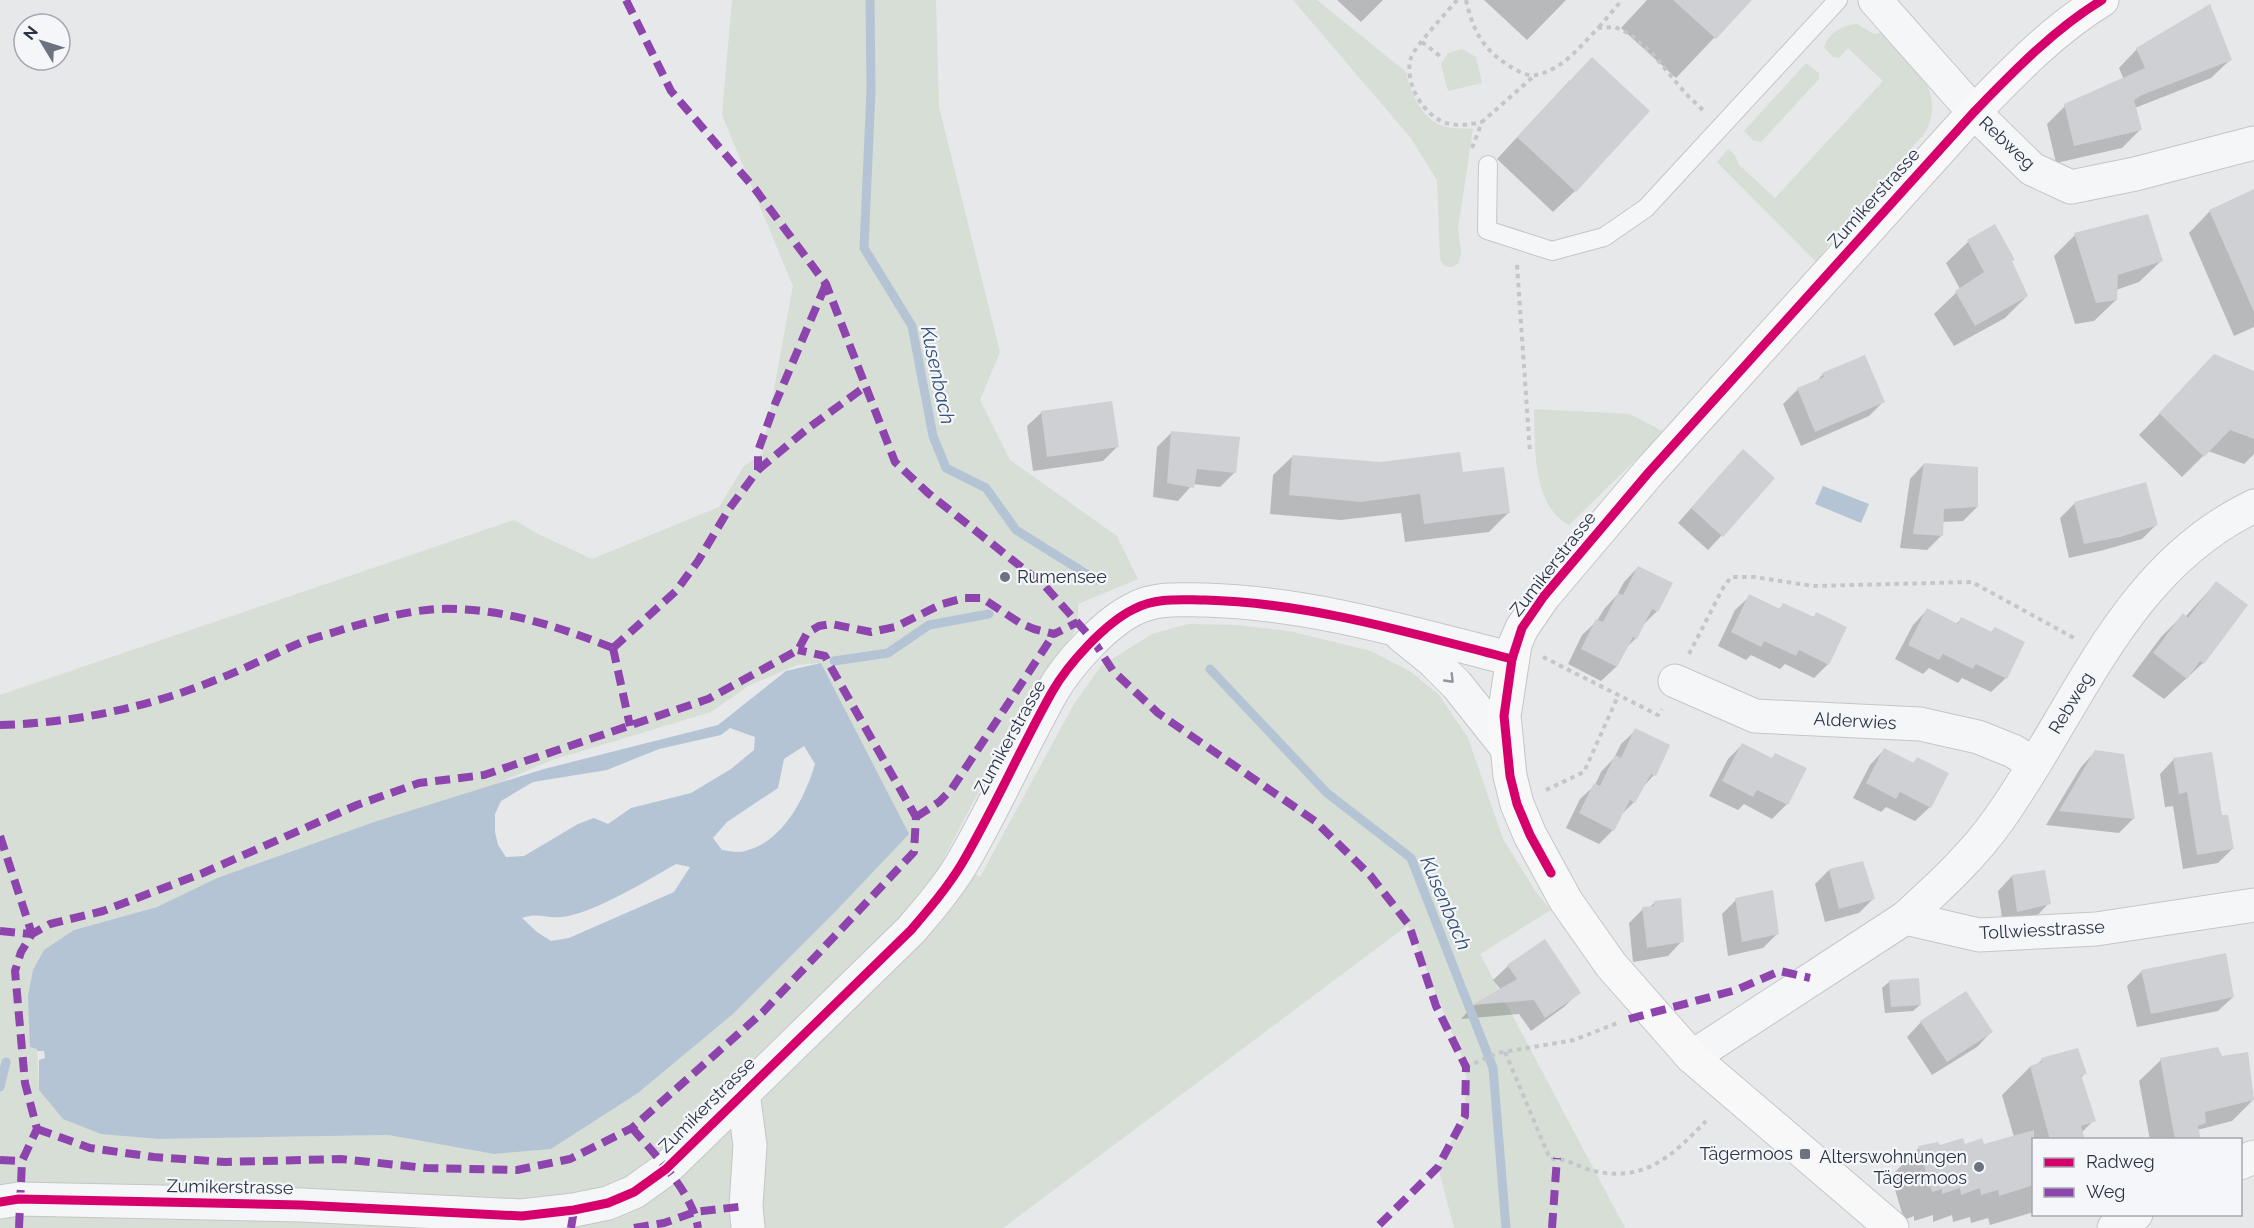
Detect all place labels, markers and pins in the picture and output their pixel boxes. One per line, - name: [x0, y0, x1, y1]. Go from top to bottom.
- place label: Rumensee: [1017, 566, 1107, 587]
- marker: Rumensee: [998, 570, 1012, 584]
- place label: Tägermoos: [1699, 1143, 1793, 1164]
- place label: Alterswohnungen Tägermoos: [1819, 1146, 1967, 1188]
- marker: Tägermoos: [1798, 1147, 1812, 1161]
- marker: Alterswohnungen Tägermoos: [1972, 1160, 1986, 1174]

